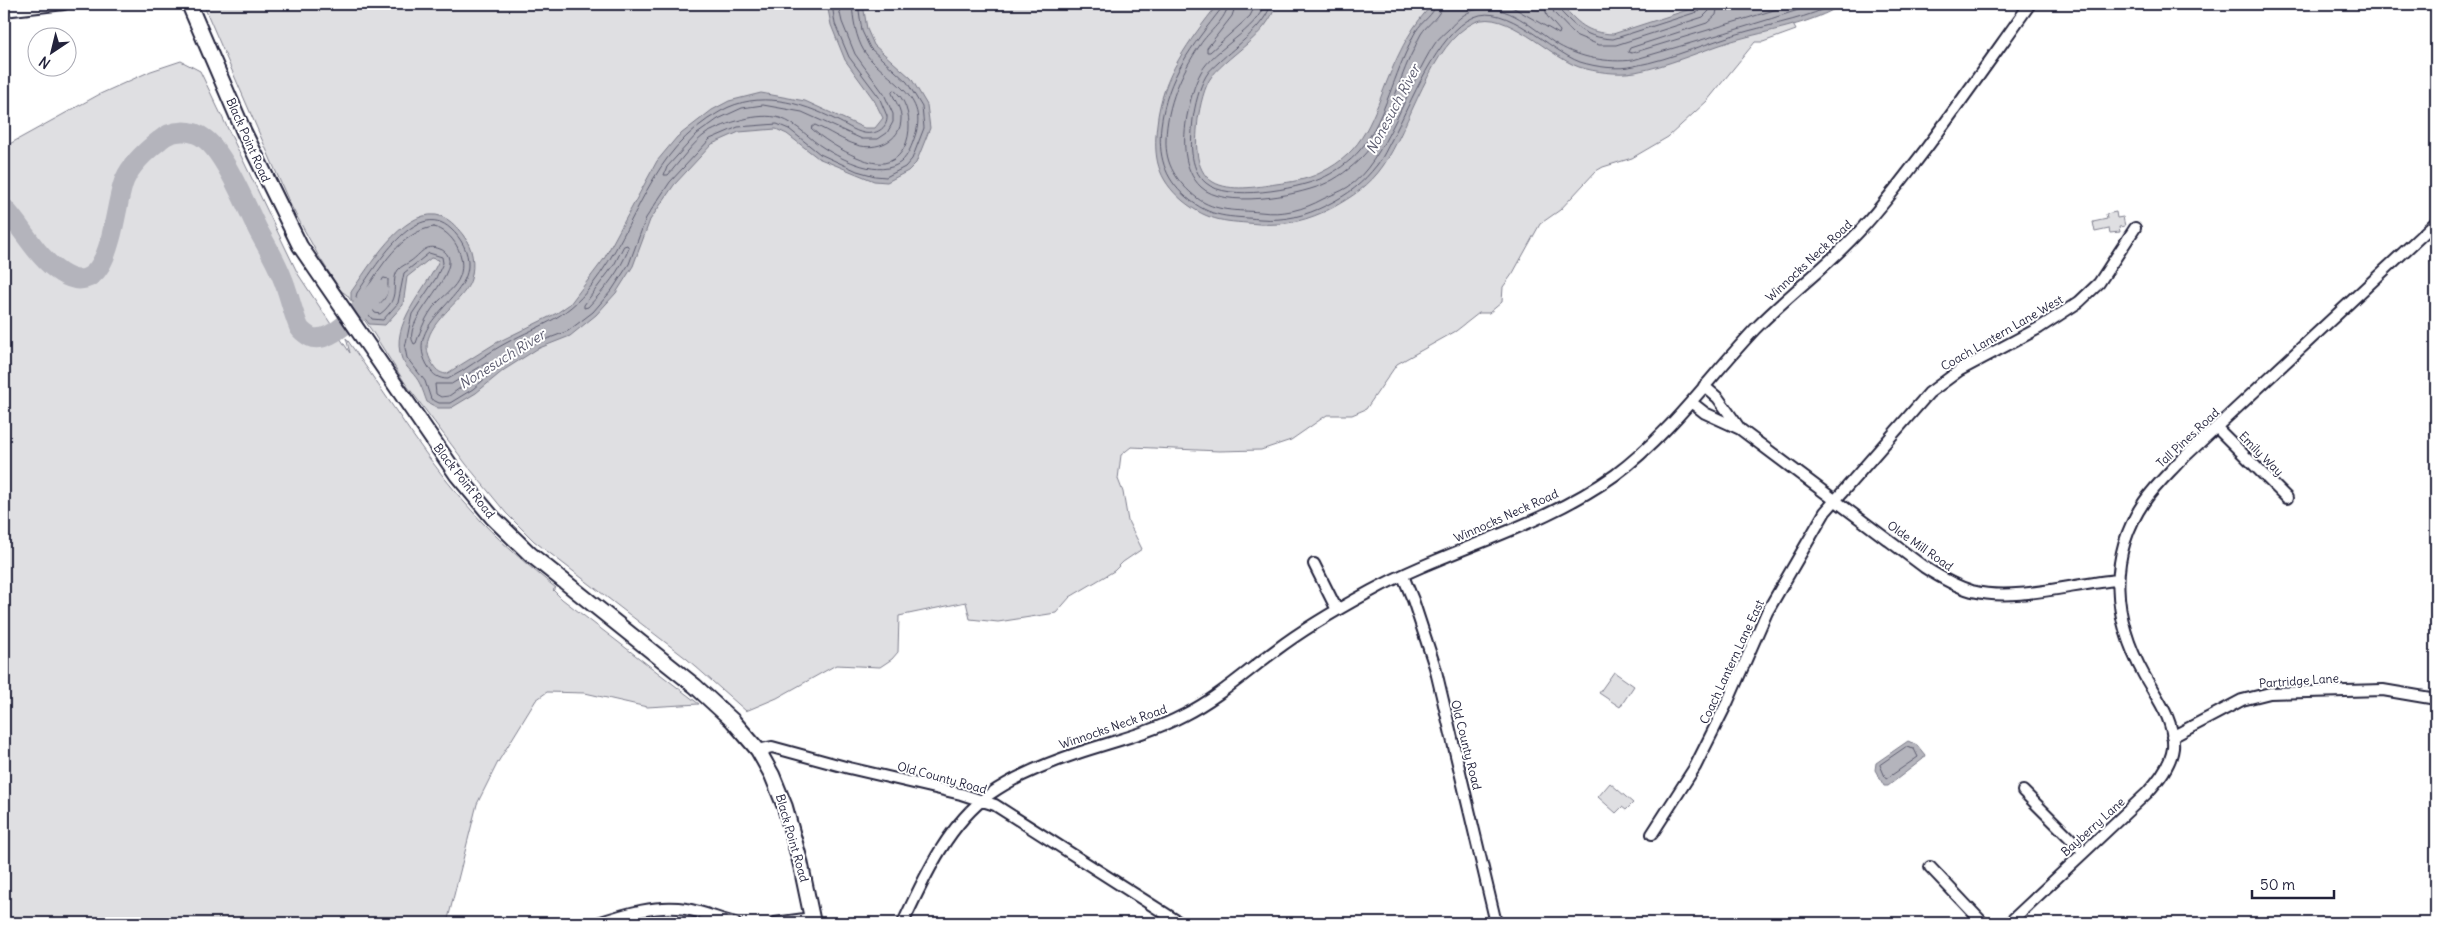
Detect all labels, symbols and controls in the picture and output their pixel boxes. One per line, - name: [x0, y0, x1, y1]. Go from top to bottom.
- north arrow: [28, 28, 78, 78]
- text: N: [35, 52, 54, 73]
- water label: Nonesuch River: [1362, 59, 1425, 157]
- street label: Black Point Road: [223, 95, 274, 184]
- street label: Winnocks Neck Road: [1762, 217, 1855, 305]
- street label: Coach Lantern Lane West: [1938, 291, 2065, 374]
- water label: Nonesuch River: [456, 324, 550, 393]
- street label: Tall Pines Road: [2153, 405, 2222, 471]
- street label: Emily Way: [2236, 428, 2287, 479]
- street label: Black Point Road: [431, 440, 498, 521]
- street label: Winnocks Neck Road: [1451, 486, 1560, 545]
- street label: Olde Mill Road: [1884, 517, 1956, 574]
- street label: Coach Lantern Lane East: [1696, 597, 1767, 726]
- street label: Partridge Lane: [2258, 670, 2339, 691]
- street label: Old County Road: [1448, 698, 1485, 791]
- street label: Winnocks Neck Road: [1057, 701, 1169, 752]
- street label: Old County Road: [896, 758, 989, 797]
- street label: Black Point Road: [773, 792, 812, 884]
- street label: Bayberry Lane: [2058, 794, 2128, 859]
- scale bar: [2252, 867, 2335, 899]
- text: 50 m: [2260, 875, 2295, 894]

